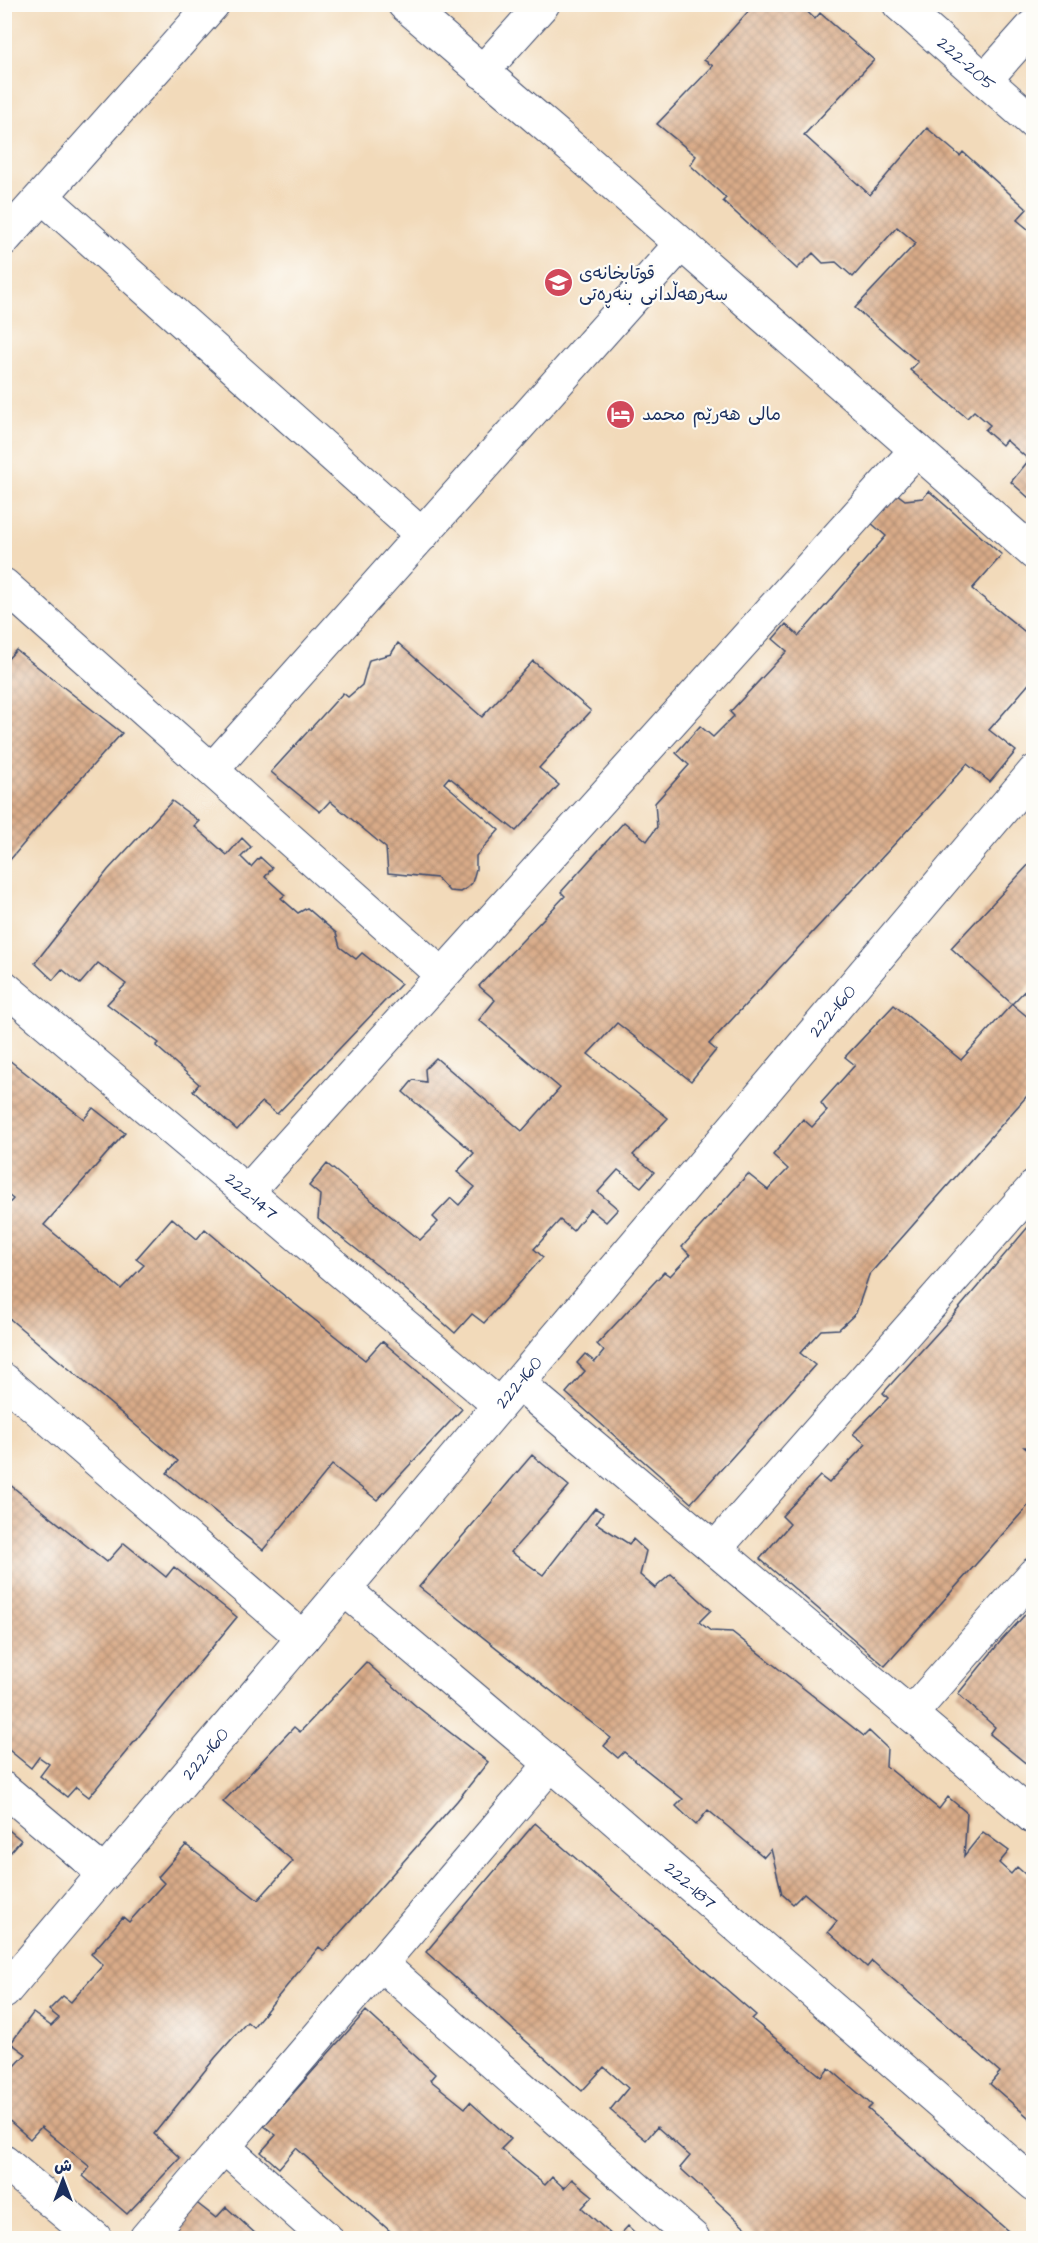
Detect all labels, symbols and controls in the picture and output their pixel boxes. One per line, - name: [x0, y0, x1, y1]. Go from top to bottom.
- street label: 222-205: [932, 31, 1002, 97]
- place label: قوتابخانەی سەرهەڵدانی بنەڕەتی: [579, 261, 728, 309]
- school or university icon: قوتابخانەی سەرهەڵدانی بنەڕەتی: [542, 267, 574, 299]
- hotel icon: مالی ھەرێم محمد: [605, 398, 637, 430]
- place label: مالی ھەرێم محمد: [642, 402, 781, 428]
- street label: 222-160: [803, 979, 862, 1042]
- street label: 222-147: [220, 1166, 283, 1226]
- street label: 222-160: [489, 1351, 548, 1414]
- street label: 222-160: [176, 1722, 235, 1785]
- street label: 222-187: [659, 1856, 722, 1915]
- north arrow: [33, 2150, 93, 2210]
- text: ش: [54, 2155, 72, 2177]

